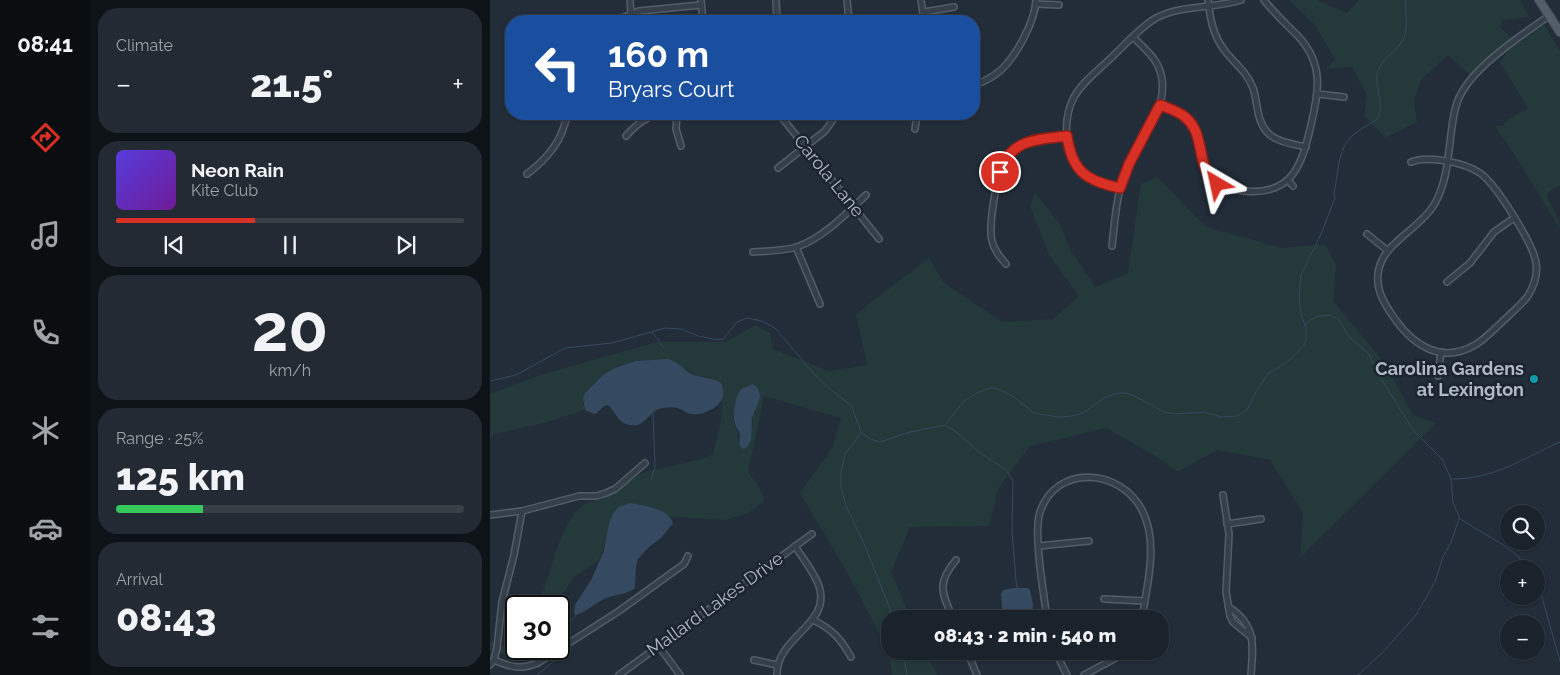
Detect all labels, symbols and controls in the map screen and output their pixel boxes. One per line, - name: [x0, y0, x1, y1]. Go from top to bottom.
- text: 08:41: [17, 31, 73, 57]
- text: 160 m: [608, 34, 709, 75]
- icon: left: [525, 35, 590, 100]
- text: Climate: [116, 36, 173, 55]
- text: 21.5°: [250, 61, 333, 106]
- text: −: [116, 68, 131, 101]
- text: +: [452, 68, 464, 101]
- text: Bryars Court: [608, 76, 734, 102]
- icon: directions: [28, 120, 63, 155]
- street label: Carola Lane: [790, 130, 869, 221]
- pin: [979, 151, 1021, 193]
- position arrow: [1190, 157, 1242, 209]
- icon: arrive: [986, 158, 1014, 186]
- text: Neon Rain: [191, 159, 284, 181]
- text: Kite Club: [191, 181, 258, 200]
- icon: music: [28, 218, 63, 253]
- icon: previous: [160, 231, 188, 259]
- icon: pause: [276, 231, 304, 259]
- icon: next: [392, 231, 420, 259]
- text: 20: [252, 290, 328, 366]
- icon: phone: [28, 315, 63, 350]
- place label: Carolina Gardens at Lexington: [1375, 358, 1524, 400]
- text: km/h: [269, 361, 311, 380]
- marker: Carolina Gardens at Lexington: [1528, 373, 1540, 385]
- icon: climate: [28, 413, 63, 448]
- text: Range · 25%: [116, 429, 203, 448]
- text: 125 km: [116, 454, 245, 499]
- map controls: [1500, 505, 1545, 660]
- button: search: [1500, 505, 1545, 550]
- icon: car: [28, 511, 63, 546]
- street label: Mallard Lakes Drive: [643, 547, 787, 660]
- button: +: [1500, 560, 1545, 605]
- text: Arrival: [116, 570, 163, 589]
- text: 08:43: [116, 595, 216, 640]
- speed limit sign: 30: [505, 595, 570, 660]
- icon: filters: [28, 609, 63, 644]
- button: −: [1500, 615, 1545, 660]
- text: 08:43 · 2 min · 540 m: [934, 624, 1116, 646]

